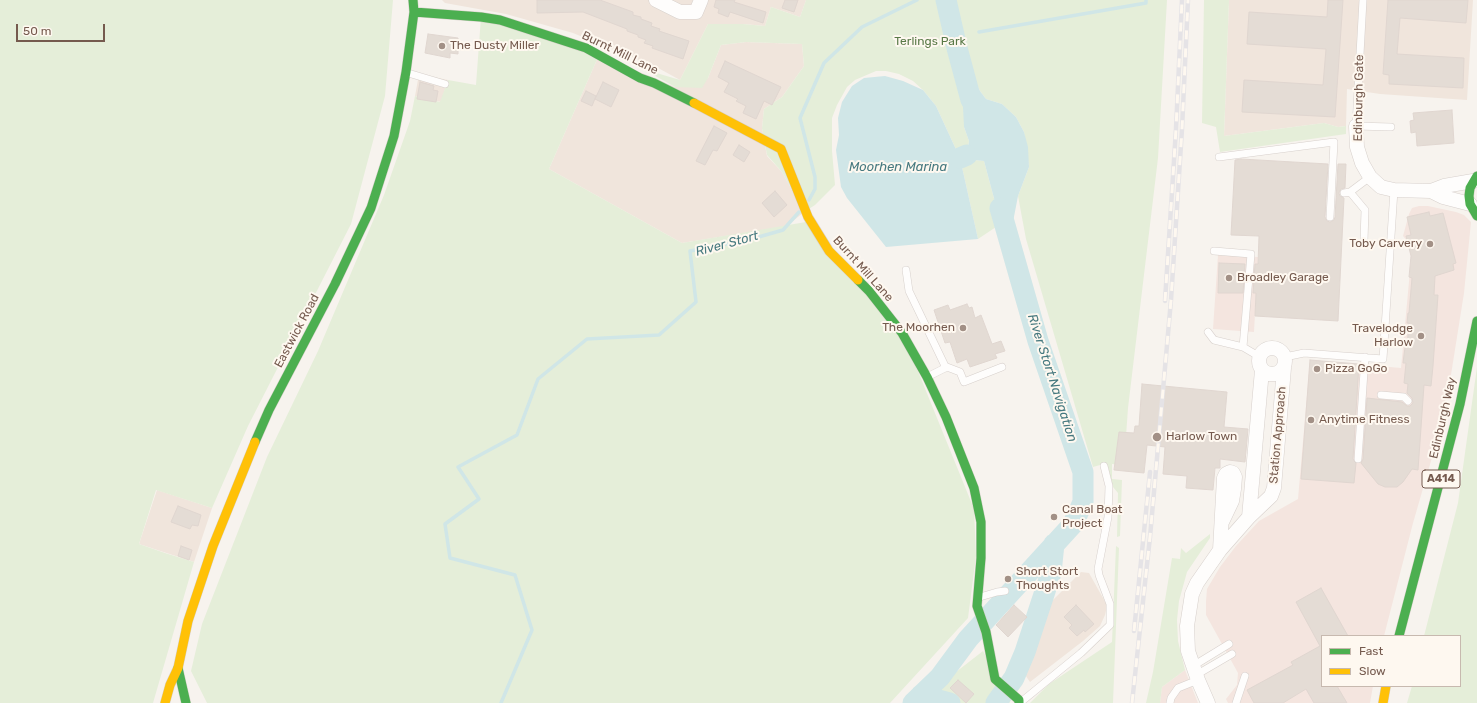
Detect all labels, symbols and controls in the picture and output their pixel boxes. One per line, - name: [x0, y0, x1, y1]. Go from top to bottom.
- scale bar: [18, 16, 107, 42]
- text: 50 m: [23, 24, 51, 38]
- street label: Burnt Mill Lane: [579, 28, 661, 78]
- park label: Terlings Park: [894, 35, 966, 49]
- place label: The Dusty Miller: [450, 39, 539, 53]
- marker: The Dusty Miller: [437, 41, 447, 51]
- street label: Edinburgh Gate: [1351, 54, 1367, 142]
- water label: Moorhen Marina: [849, 159, 947, 175]
- water label: River Stort: [694, 228, 760, 260]
- street label: Burnt Mill Lane: [830, 233, 896, 305]
- place label: Toby Carvery: [1349, 237, 1422, 251]
- marker: Toby Carvery: [1425, 239, 1435, 249]
- place label: Broadley Garage: [1237, 271, 1329, 285]
- marker: Broadley Garage: [1224, 273, 1234, 283]
- street label: Eastwick Road: [272, 292, 322, 370]
- water label: River Stort Navigation: [1024, 312, 1080, 444]
- place label: The Moorhen: [882, 321, 955, 335]
- place label: Travelodge Harlow: [1352, 322, 1413, 350]
- marker: The Moorhen: [958, 323, 968, 333]
- marker: Travelodge Harlow: [1416, 331, 1426, 341]
- place label: Pizza GoGo: [1325, 362, 1388, 376]
- marker: Pizza GoGo: [1312, 364, 1322, 374]
- street label: Edinburgh Way: [1427, 376, 1459, 460]
- street label: Station Approach: [1267, 386, 1289, 484]
- place label: Anytime Fitness: [1319, 413, 1410, 427]
- marker: Anytime Fitness: [1306, 415, 1316, 425]
- place label: Harlow Town: [1166, 430, 1237, 444]
- marker: Harlow Town: [1151, 431, 1163, 443]
- road number: A414: [1422, 470, 1460, 488]
- place label: Canal Boat Project: [1062, 503, 1123, 531]
- marker: Canal Boat Project: [1049, 512, 1059, 522]
- place label: Short Stort Thoughts: [1016, 565, 1078, 593]
- marker: Short Stort Thoughts: [1003, 574, 1013, 584]
- legend: [1321, 635, 1461, 687]
- text: Fast: [1359, 644, 1383, 658]
- text: Slow: [1359, 664, 1386, 678]

